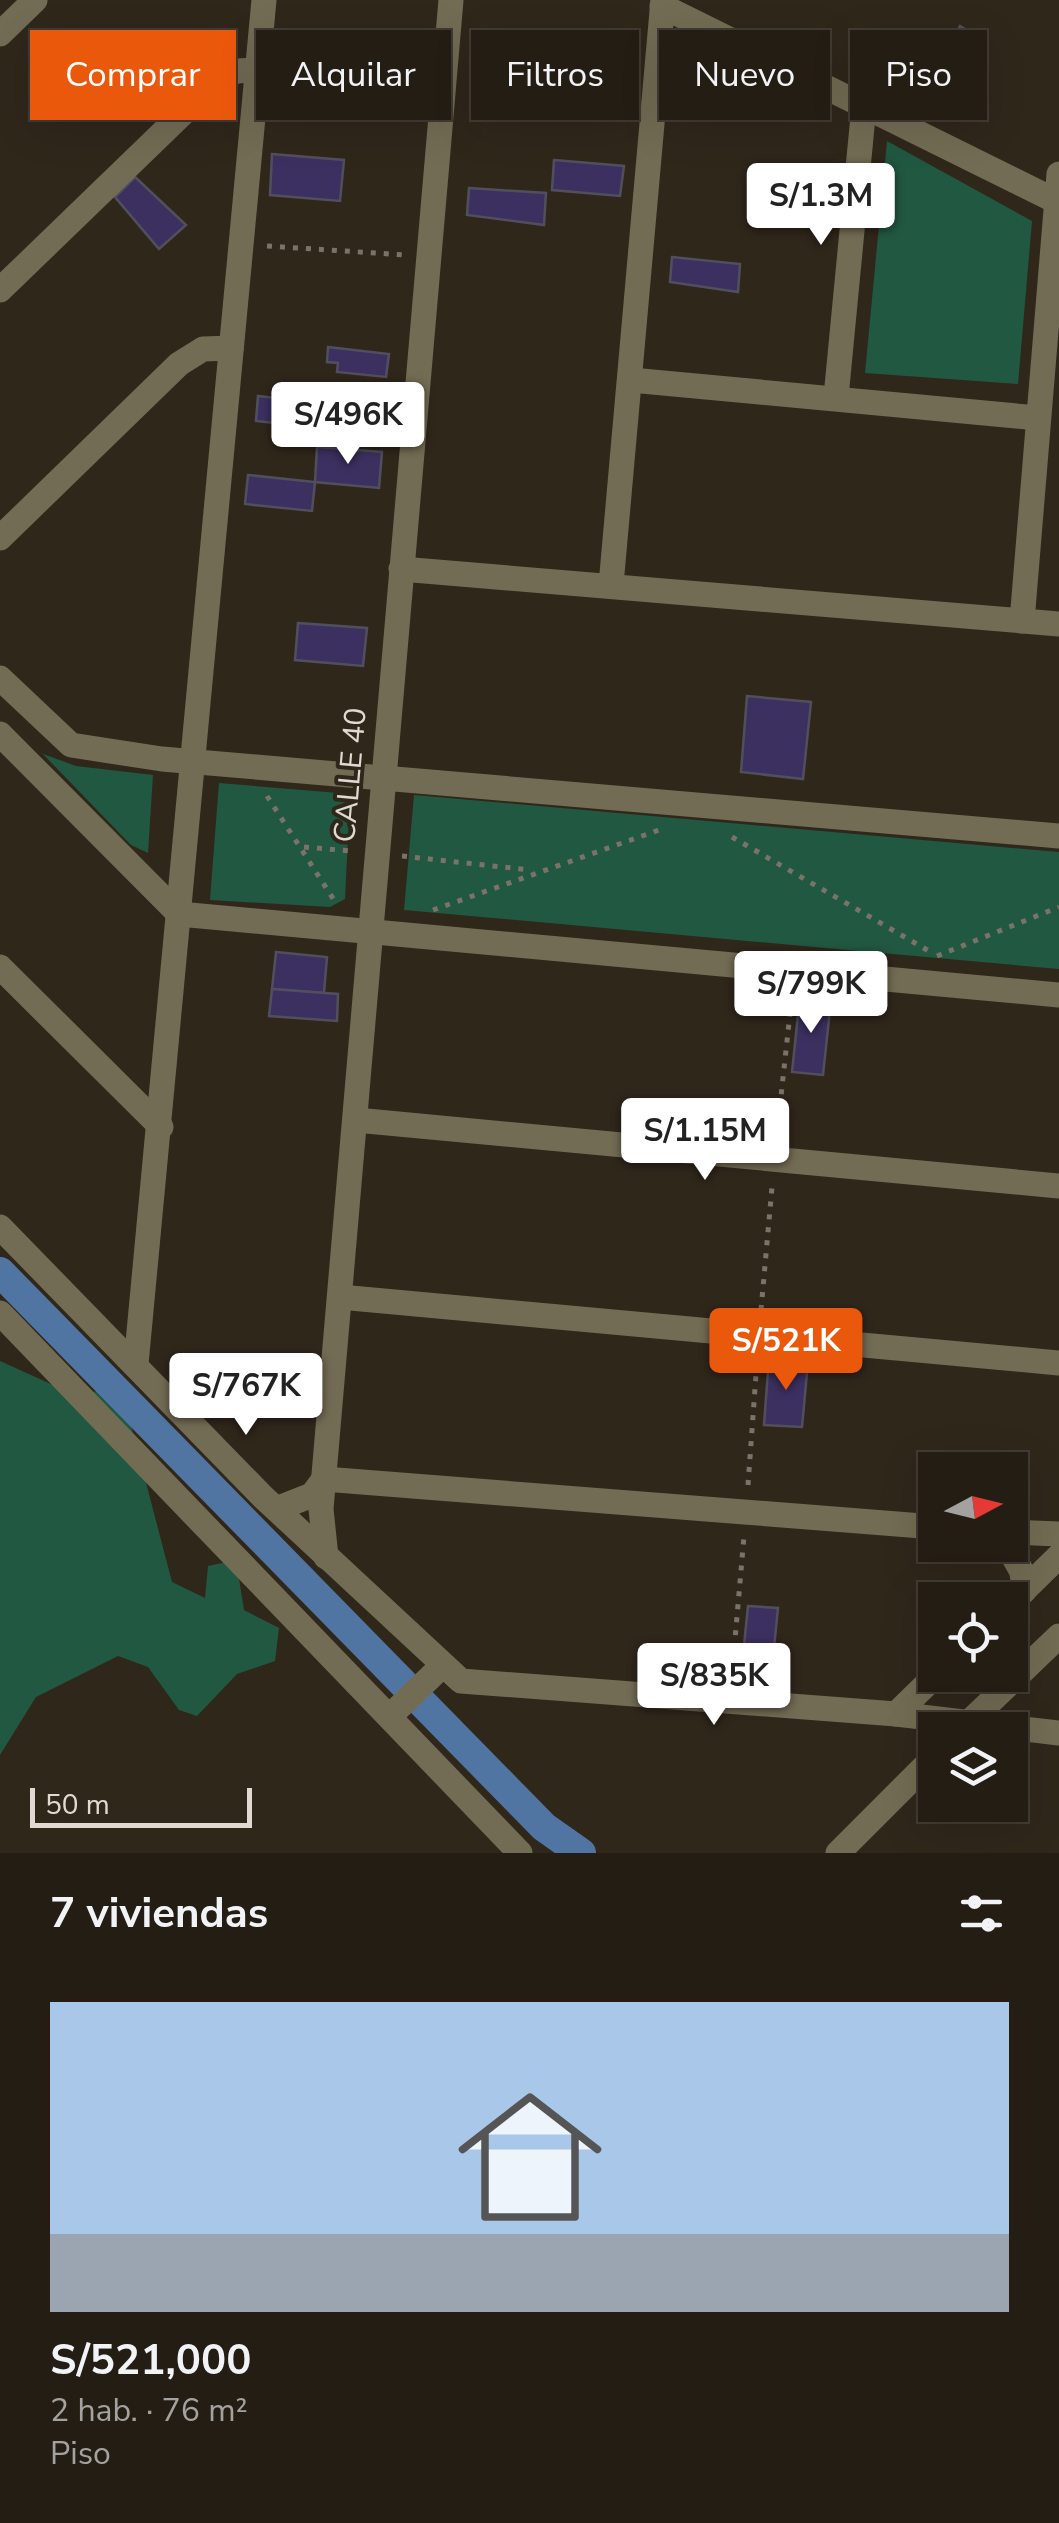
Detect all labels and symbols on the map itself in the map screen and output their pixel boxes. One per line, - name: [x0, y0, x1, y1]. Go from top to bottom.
- pin: S/1.3M: [740, 163, 902, 248]
- pin: S/496K: [267, 382, 429, 467]
- street label: CALLE 40: [324, 706, 377, 844]
- pin: S/799K: [730, 951, 892, 1036]
- pin: S/1.15M: [613, 1098, 797, 1183]
- pin: S/521K: [705, 1308, 867, 1393]
- pin: S/767K: [165, 1353, 327, 1438]
- north arrow: [918, 1452, 1028, 1562]
- pin: S/835K: [633, 1643, 795, 1728]
- scale bar: [30, 1783, 252, 1828]

